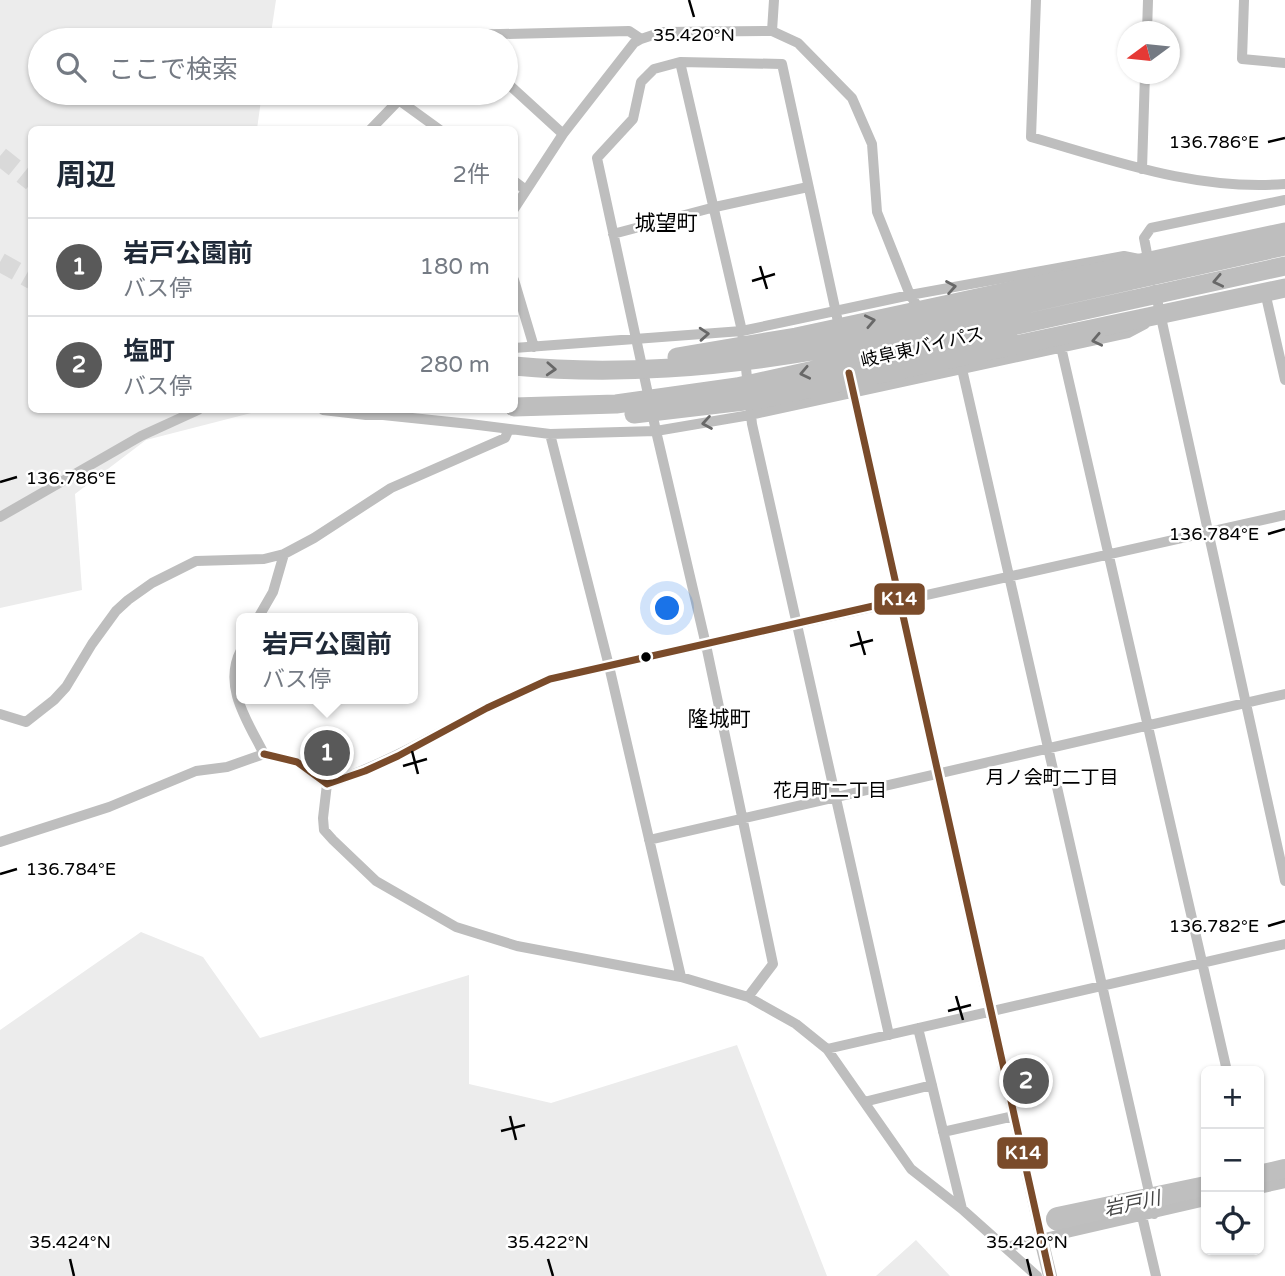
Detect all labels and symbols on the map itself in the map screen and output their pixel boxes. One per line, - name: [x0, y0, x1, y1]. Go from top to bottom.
- north arrow: [1117, 21, 1180, 84]
- text: 35.420°N: [653, 24, 735, 46]
- text: 136.786°E: [1169, 131, 1259, 153]
- district label: 城望町: [635, 211, 698, 236]
- one-way arrow: [1212, 273, 1224, 288]
- one-way arrow: [945, 281, 957, 296]
- one-way arrow: [864, 315, 876, 330]
- street label: 岐阜東バイパス: [858, 322, 986, 372]
- one-way arrow: [699, 327, 710, 342]
- one-way arrow: [1091, 331, 1103, 346]
- one-way arrow: [545, 361, 556, 376]
- one-way arrow: [799, 365, 811, 380]
- one-way arrow: [701, 415, 713, 430]
- text: 136.786°E: [26, 467, 116, 489]
- text: 136.784°E: [1169, 523, 1259, 545]
- line badge: K14: [873, 582, 926, 616]
- text: K14: [881, 588, 917, 610]
- your location: [650, 591, 684, 625]
- unlabelled marker: [639, 650, 653, 664]
- district label: 隆城町: [688, 707, 751, 732]
- pin: 1: [304, 727, 350, 779]
- district label: 月ノ会町二丁目: [985, 767, 1119, 789]
- district label: 花月町二丁目: [773, 780, 887, 802]
- text: 136.784°E: [26, 858, 116, 880]
- text: 136.782°E: [1169, 915, 1259, 937]
- pin: 2: [1003, 1055, 1049, 1107]
- line badge: K14: [996, 1136, 1049, 1170]
- text: K14: [1005, 1142, 1041, 1164]
- water label: 岩戸川: [1102, 1187, 1164, 1221]
- text: 35.424°N: [29, 1231, 111, 1253]
- text: 35.422°N: [507, 1231, 589, 1253]
- text: 35.420°N: [986, 1231, 1068, 1253]

